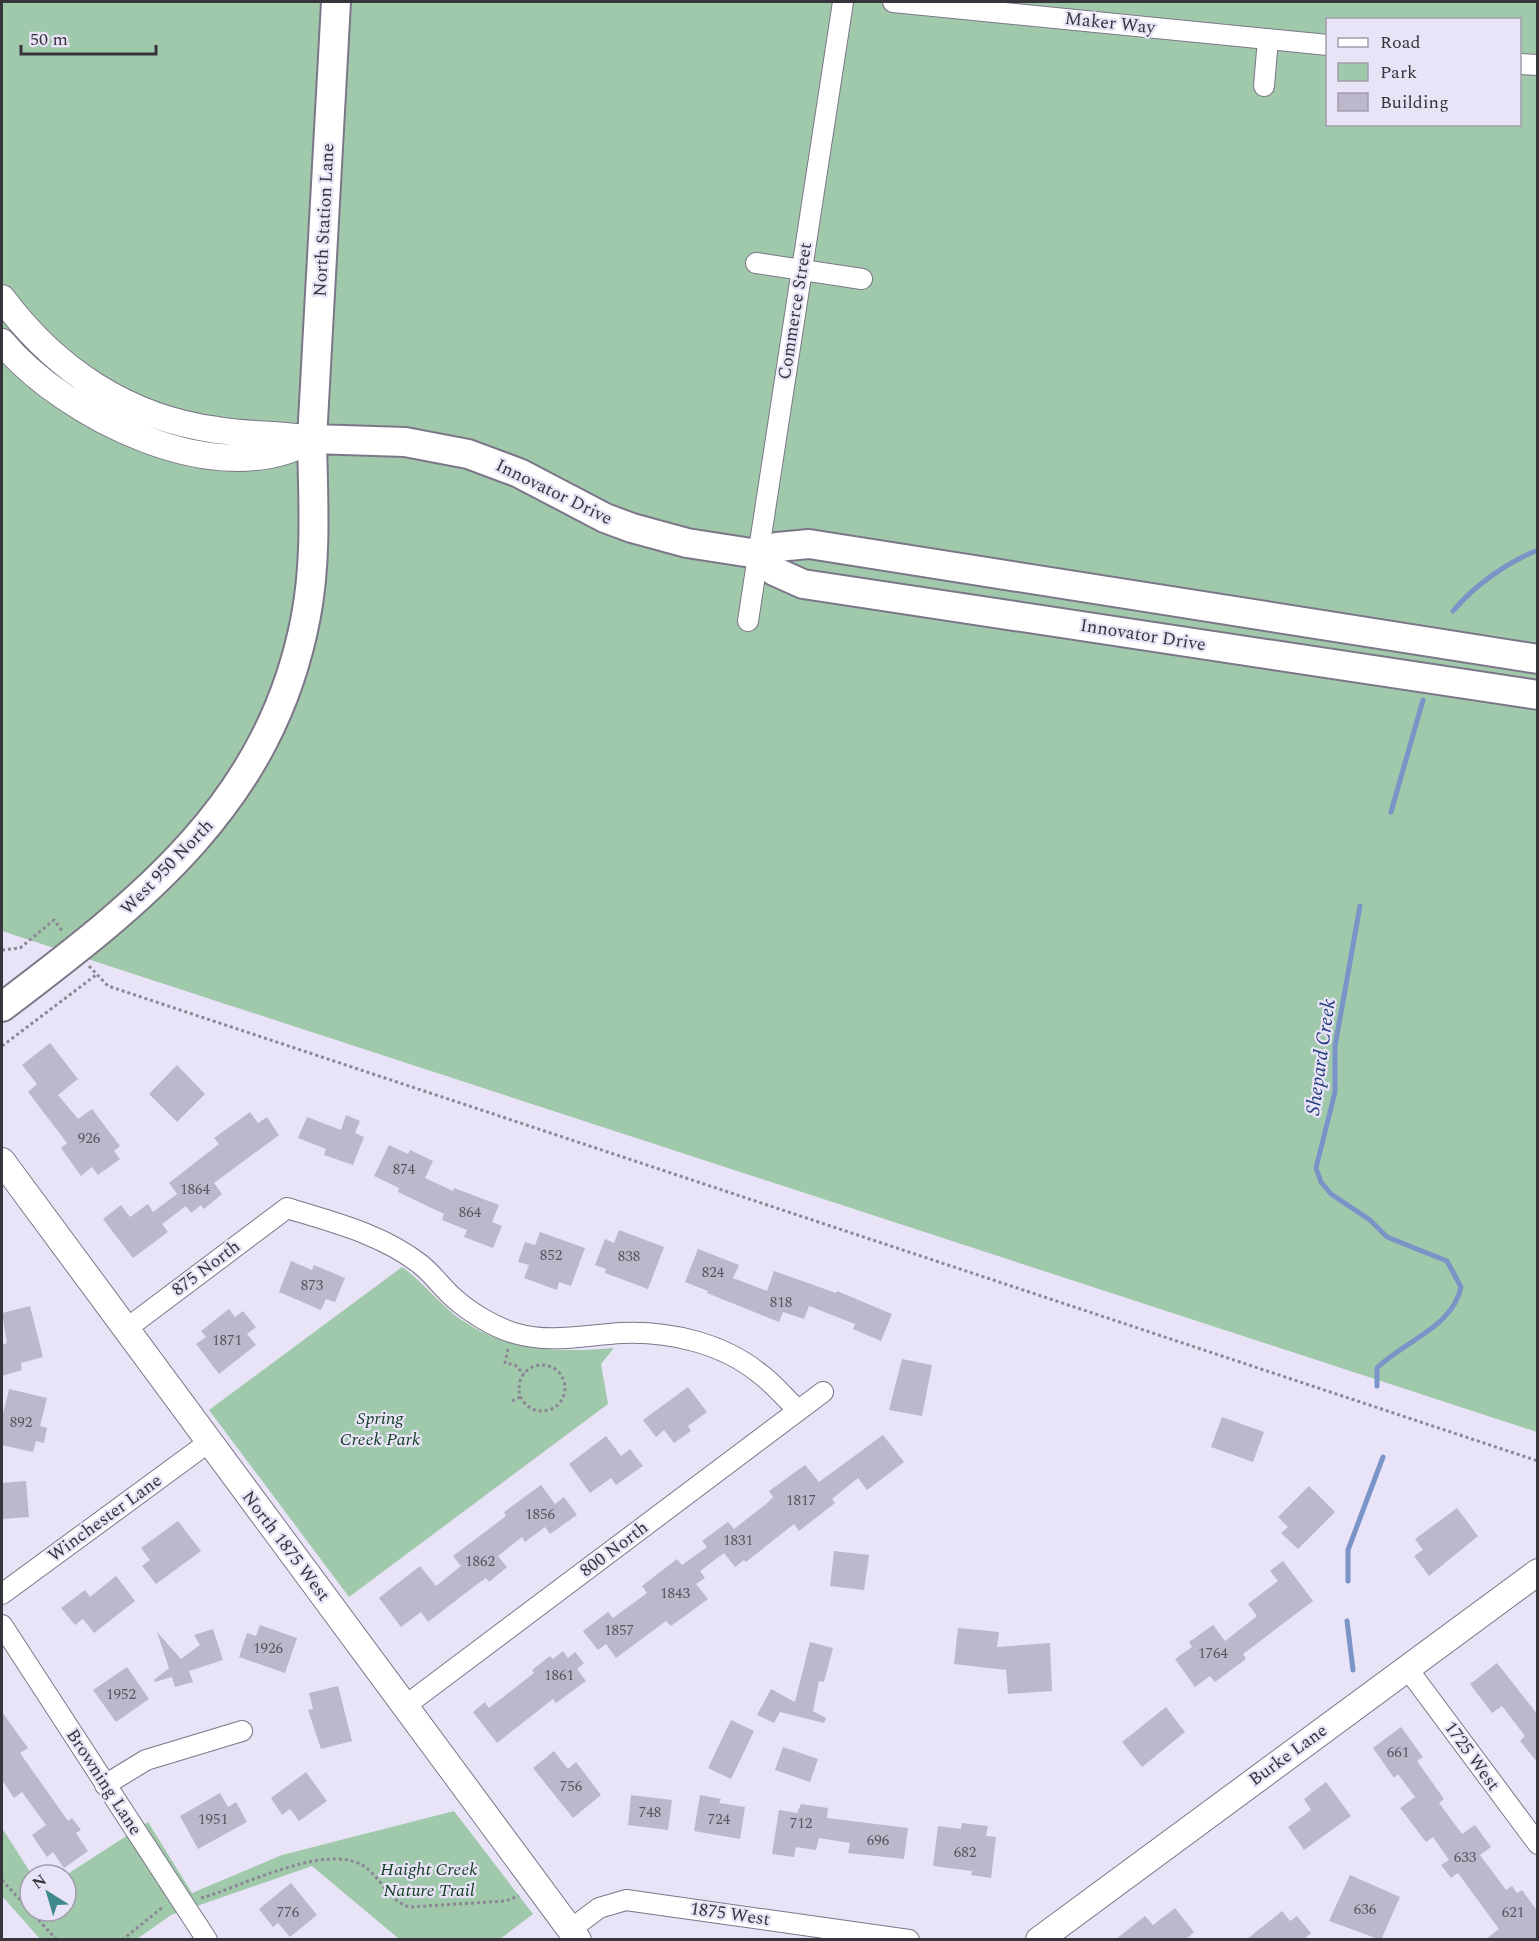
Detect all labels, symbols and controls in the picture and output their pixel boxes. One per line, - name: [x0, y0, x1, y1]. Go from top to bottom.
- street label: Maker Way: [1064, 5, 1158, 41]
- scale bar: [21, 18, 156, 56]
- legend: [1326, 18, 1521, 126]
- text: 50 m: [30, 26, 68, 53]
- text: Road: [1380, 29, 1421, 56]
- text: Park: [1380, 59, 1417, 86]
- text: Building: [1380, 89, 1449, 116]
- street label: North Station Lane: [306, 143, 342, 297]
- street label: Commerce Street: [771, 240, 819, 382]
- street label: Innovator Drive: [491, 452, 617, 532]
- street label: Innovator Drive: [1078, 612, 1208, 658]
- street label: West 950 North: [114, 813, 220, 921]
- water label: Shepard Creek: [1298, 996, 1344, 1117]
- house number: 926: [78, 1127, 101, 1150]
- house number: 874: [393, 1158, 416, 1181]
- house number: 1864: [180, 1178, 210, 1201]
- house number: 864: [459, 1201, 482, 1224]
- street label: 875 North: [166, 1233, 246, 1303]
- house number: 852: [540, 1244, 562, 1267]
- house number: 838: [618, 1245, 640, 1268]
- house number: 824: [702, 1261, 725, 1284]
- house number: 873: [301, 1274, 324, 1297]
- house number: 818: [770, 1291, 792, 1314]
- house number: 1871: [212, 1329, 242, 1352]
- park label: Spring Creek Park: [340, 1405, 421, 1453]
- house number: 892: [10, 1411, 32, 1434]
- street label: Winchester Lane: [42, 1467, 168, 1569]
- street label: North 1875 West: [235, 1485, 337, 1607]
- house number: 1817: [786, 1489, 816, 1512]
- house number: 1856: [525, 1503, 555, 1526]
- street label: 800 North: [574, 1514, 654, 1584]
- house number: 1831: [723, 1529, 753, 1552]
- house number: 1862: [465, 1550, 495, 1573]
- house number: 1843: [660, 1582, 690, 1605]
- house number: 1857: [604, 1619, 634, 1642]
- house number: 1926: [253, 1637, 283, 1660]
- house number: 1764: [1198, 1642, 1228, 1665]
- house number: 1861: [544, 1664, 574, 1687]
- house number: 1952: [106, 1683, 136, 1706]
- street label: 1725 West: [1437, 1716, 1507, 1796]
- street label: Burke Lane: [1243, 1717, 1333, 1793]
- street label: Browning Lane: [59, 1723, 149, 1841]
- house number: 661: [1387, 1741, 1409, 1764]
- house number: 756: [560, 1775, 583, 1798]
- house number: 748: [639, 1801, 661, 1824]
- house number: 1951: [198, 1808, 228, 1831]
- house number: 724: [708, 1808, 731, 1831]
- house number: 712: [790, 1812, 812, 1835]
- house number: 696: [867, 1829, 890, 1852]
- house number: 682: [954, 1841, 976, 1864]
- house number: 633: [1454, 1846, 1477, 1869]
- park label: Haight Creek Nature Trail: [380, 1856, 478, 1904]
- north arrow: [18, 1863, 78, 1923]
- text: N: [27, 1868, 52, 1895]
- street label: 1875 West: [688, 1895, 772, 1933]
- house number: 636: [1354, 1898, 1377, 1921]
- house number: 776: [277, 1901, 300, 1924]
- house number: 621: [1502, 1901, 1524, 1924]

